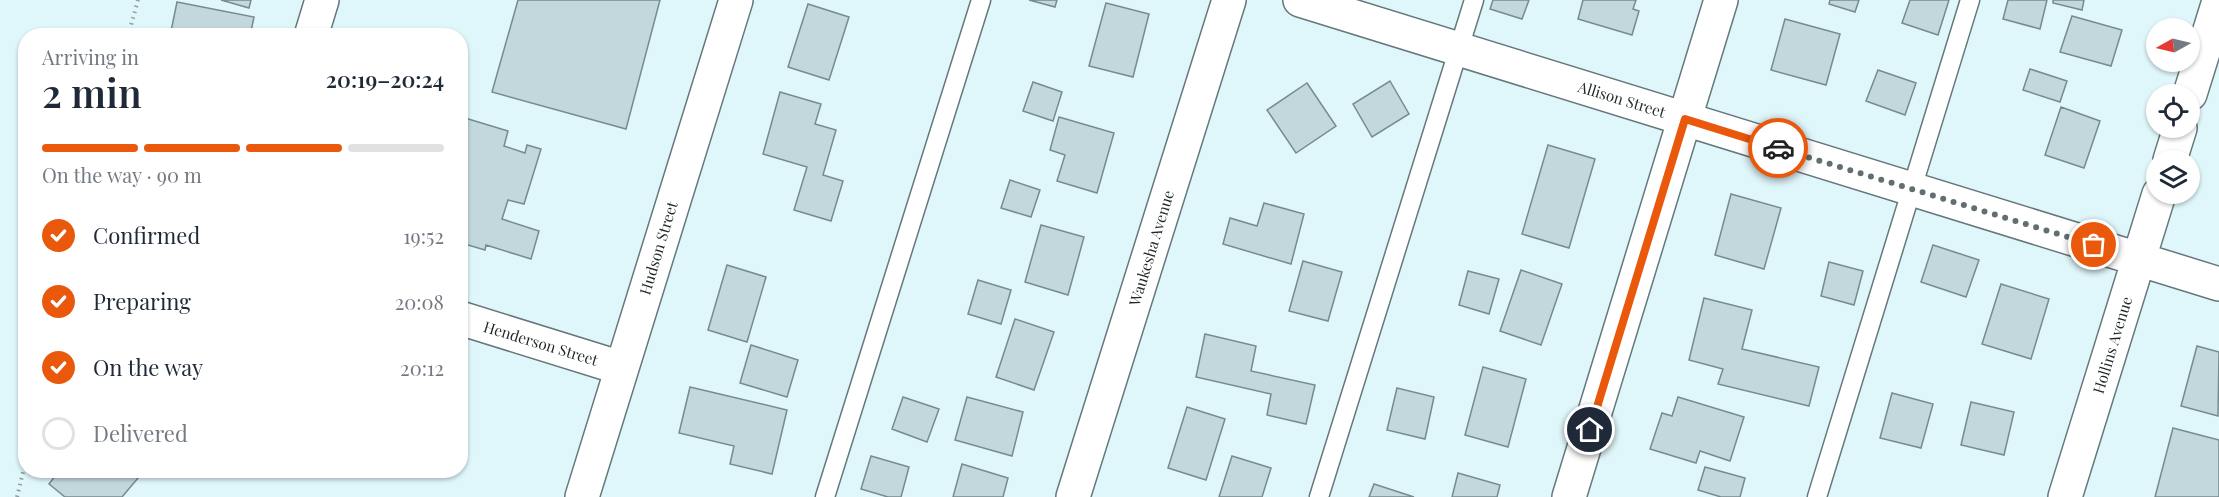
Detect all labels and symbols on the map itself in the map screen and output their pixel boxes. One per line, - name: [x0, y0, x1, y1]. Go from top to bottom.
- north arrow: [2146, 18, 2200, 72]
- street label: Allison Street: [1575, 76, 1669, 122]
- courier: [1748, 118, 1808, 178]
- street label: Waukesha Avenue: [1124, 188, 1178, 309]
- street label: Hudson Street: [634, 198, 682, 297]
- pin: [2068, 219, 2119, 270]
- street label: Hollins Avenue: [2088, 294, 2136, 396]
- street label: Henderson Street: [481, 316, 601, 370]
- pin: [1564, 404, 1615, 455]

